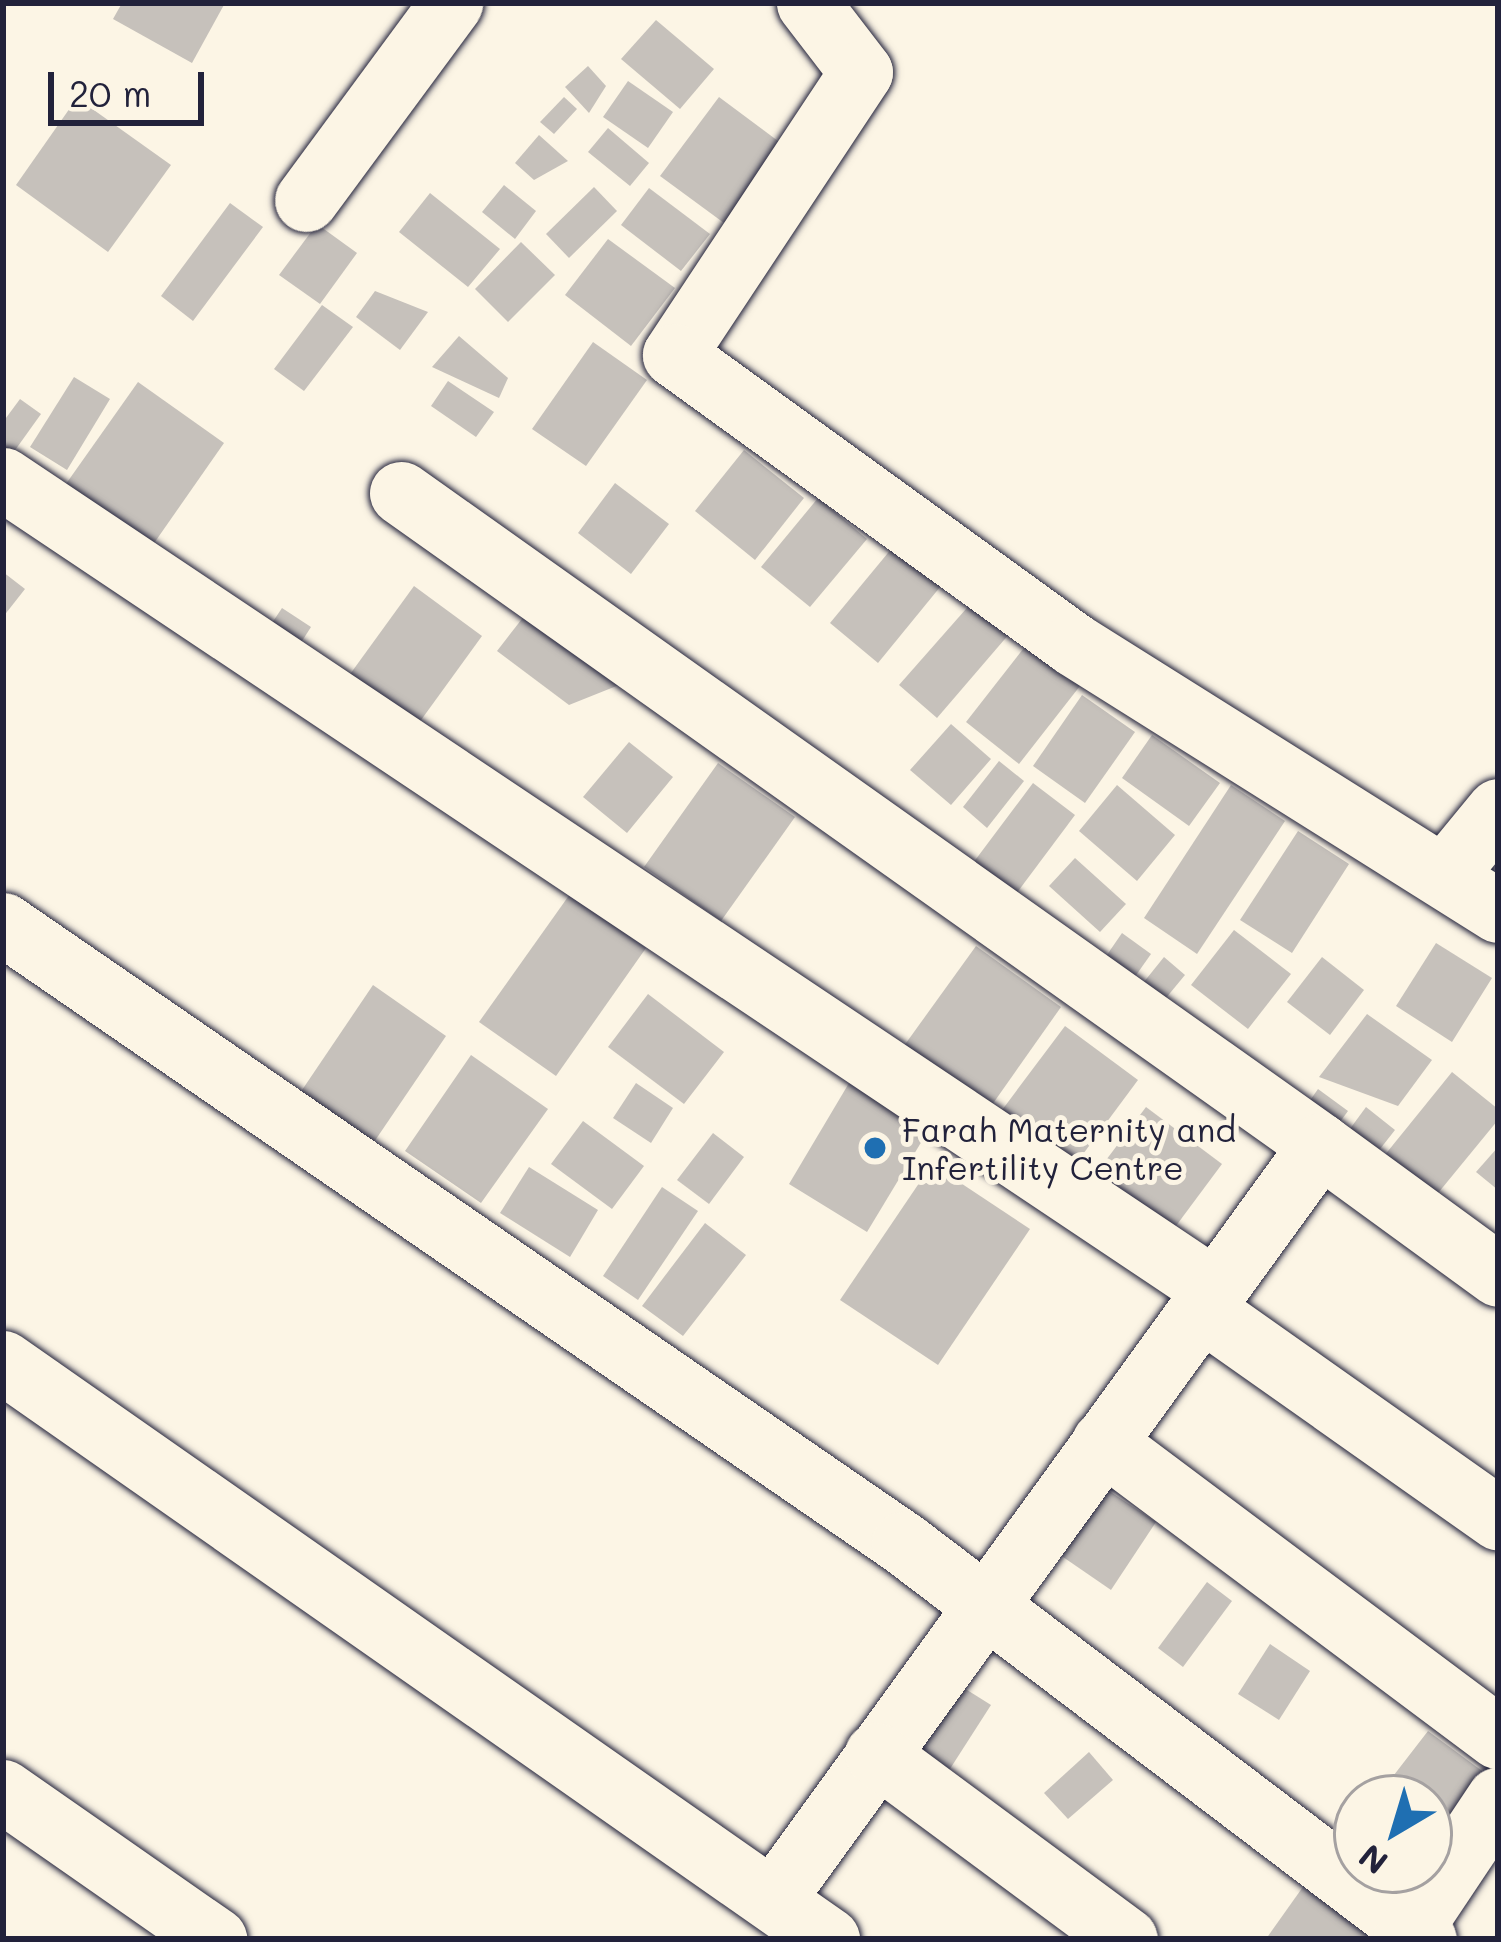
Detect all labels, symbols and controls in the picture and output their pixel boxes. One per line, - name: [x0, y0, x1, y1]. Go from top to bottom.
- scale bar: [54, 48, 210, 122]
- text: 20 m: [69, 69, 151, 116]
- place label: Farah Maternity and Infertility Centre: [902, 1109, 1236, 1187]
- marker: Farah Maternity and Infertility Centre: [859, 1132, 891, 1164]
- north arrow: [1333, 1774, 1453, 1894]
- text: N: [1349, 1836, 1395, 1885]

